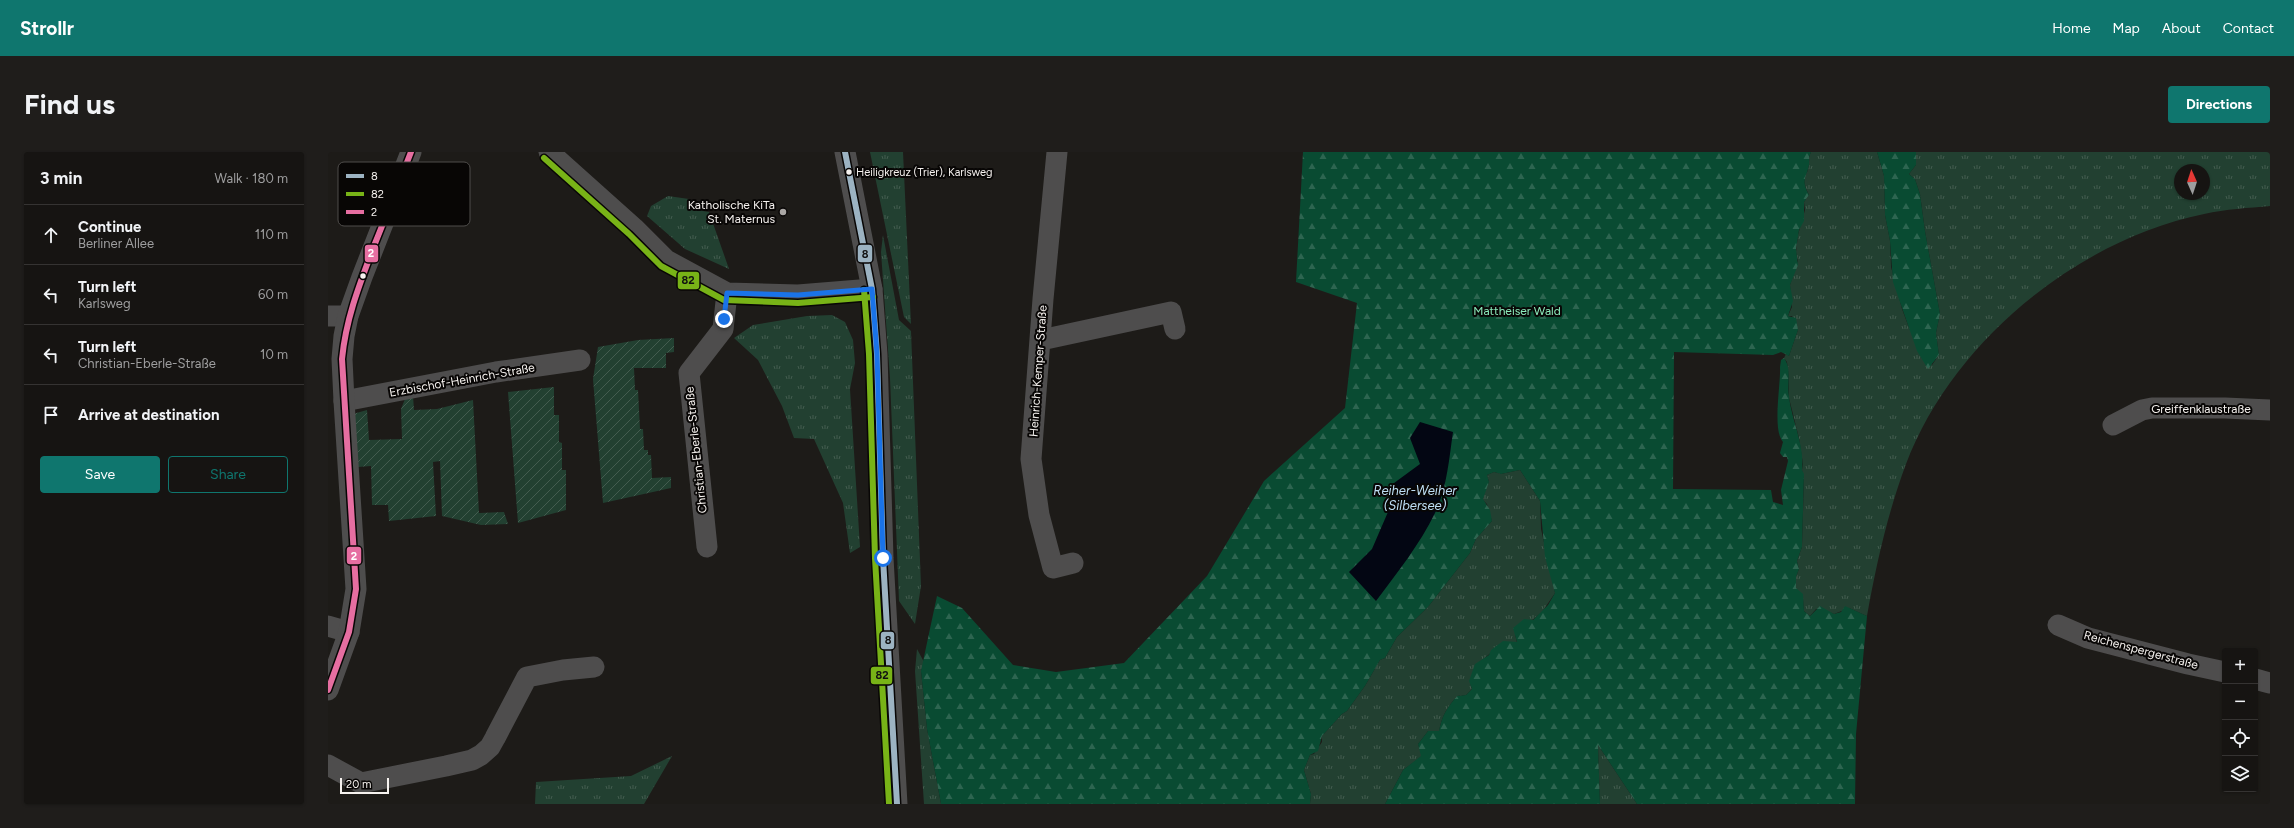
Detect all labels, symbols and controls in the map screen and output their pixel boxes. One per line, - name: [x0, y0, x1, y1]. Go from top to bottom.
- text: Strollr: [20, 17, 74, 40]
- text: Home: [2052, 20, 2091, 37]
- text: Map: [2113, 20, 2140, 37]
- text: About: [2162, 20, 2201, 37]
- text: Contact: [2223, 20, 2274, 37]
- button: Directions: [2168, 86, 2270, 123]
- text: Find us: [24, 87, 115, 121]
- legend: [338, 162, 470, 226]
- north arrow: [2174, 164, 2210, 200]
- place label: Heiligkreuz (Trier), Karlsweg: [856, 166, 993, 179]
- marker: Heiligkreuz (Trier), Karlsweg: [844, 167, 854, 177]
- text: 3 min: [40, 168, 82, 188]
- text: 8: [371, 170, 378, 183]
- text: Walk · 180 m: [215, 171, 288, 186]
- text: 82: [371, 188, 384, 201]
- place label: Katholische KiTa St. Maternus: [688, 198, 775, 226]
- text: 2: [371, 206, 377, 219]
- marker: Katholische KiTa St. Maternus: [778, 207, 788, 217]
- text: Continue: [78, 218, 141, 236]
- icon: ahead: [40, 224, 62, 246]
- text: 110 m: [255, 227, 288, 242]
- text: Berliner Allee: [78, 236, 154, 251]
- line badge: 2: [364, 244, 379, 263]
- line badge: 8: [857, 244, 873, 263]
- text: 2: [368, 247, 374, 260]
- text: 8: [862, 248, 869, 261]
- unlabelled marker: [358, 271, 368, 281]
- line badge: 82: [677, 271, 700, 290]
- text: 82: [681, 274, 695, 287]
- text: Turn left: [78, 278, 136, 296]
- icon: left: [40, 284, 62, 306]
- text: 60 m: [258, 287, 288, 302]
- text: Karlsweg: [78, 296, 131, 311]
- street label: Heinrich-Kemper-Straße: [1026, 304, 1050, 437]
- park label: Mattheiser Wald: [1473, 304, 1561, 318]
- route end: [715, 310, 733, 328]
- text: Turn left: [78, 338, 136, 356]
- icon: left: [40, 344, 62, 366]
- text: 10 m: [260, 347, 288, 362]
- text: Christian-Eberle-Straße: [78, 356, 216, 371]
- street label: Erzbischof-Heinrich-Straße: [388, 360, 536, 400]
- street label: Christian-Eberle-Straße: [682, 386, 710, 514]
- street label: Greiffenklaustraße: [2151, 402, 2251, 416]
- icon: arrive: [40, 404, 62, 426]
- text: Arrive at destination: [78, 406, 219, 424]
- button: Save: [40, 456, 160, 493]
- button: Share: [168, 456, 288, 493]
- water label: Reiher-Weiher (Silbersee): [1373, 483, 1457, 513]
- line badge: 2: [346, 546, 362, 565]
- route start: [874, 549, 892, 567]
- text: 2: [351, 550, 357, 563]
- street label: Reichenspergerstraße: [2082, 628, 2200, 672]
- line badge: 8: [880, 631, 895, 650]
- text: 8: [885, 634, 892, 647]
- map controls: [2222, 648, 2258, 792]
- button: +: [2222, 648, 2258, 684]
- line badge: 82: [870, 666, 893, 685]
- text: 82: [875, 669, 889, 682]
- button: −: [2222, 684, 2258, 720]
- button: locate: [2222, 720, 2258, 756]
- button: layers: [2222, 756, 2258, 792]
- scale bar: [340, 776, 389, 795]
- text: 20 m: [346, 778, 371, 791]

